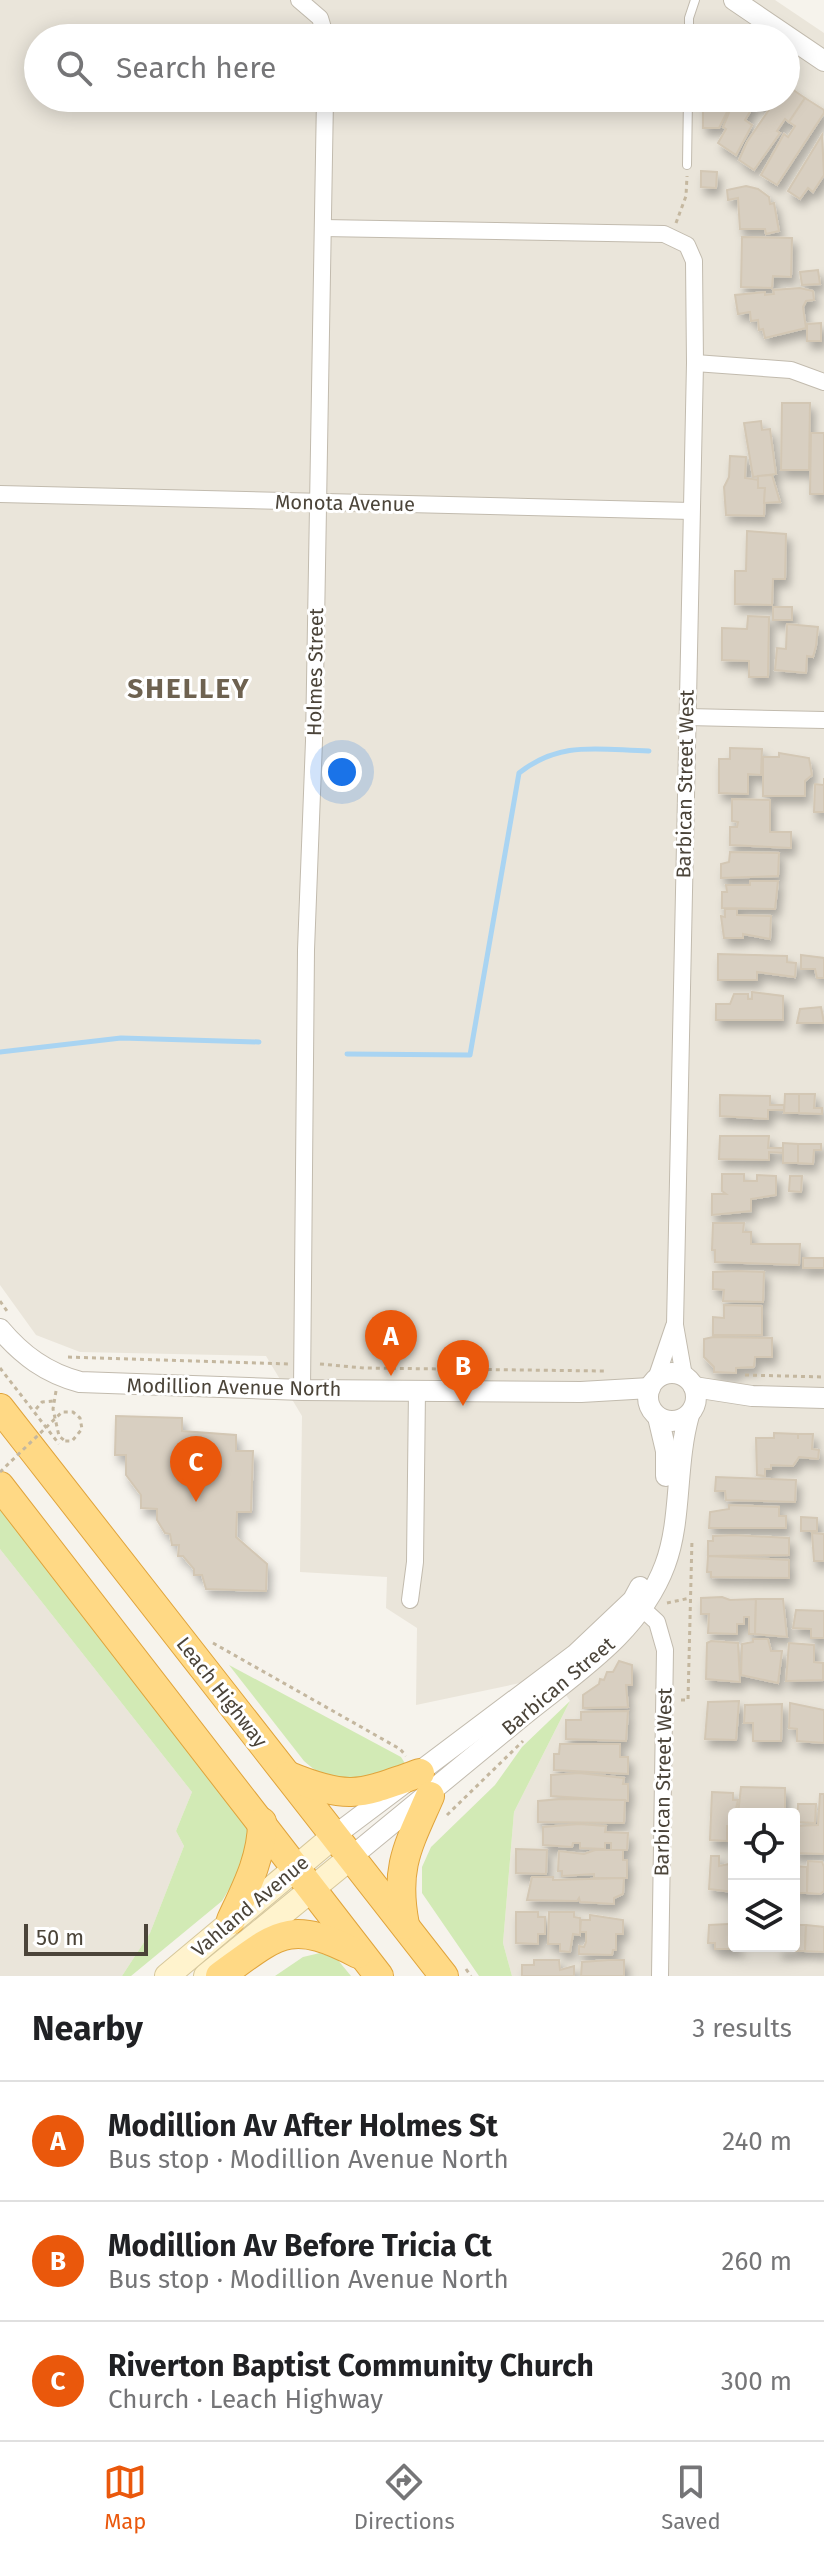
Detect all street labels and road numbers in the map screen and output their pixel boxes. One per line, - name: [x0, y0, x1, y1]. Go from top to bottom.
- street label: Monota Avenue: [275, 490, 415, 516]
- street label: Holmes Street: [302, 607, 328, 736]
- street label: Barbican Street West: [671, 689, 699, 879]
- street label: Modillion Avenue North: [127, 1373, 341, 1401]
- street label: Barbican Street: [497, 1631, 620, 1740]
- street label: Leach Highway: [171, 1632, 273, 1752]
- street label: Barbican Street West: [649, 1687, 677, 1877]
- street label: Vahland Avenue: [187, 1850, 313, 1962]

